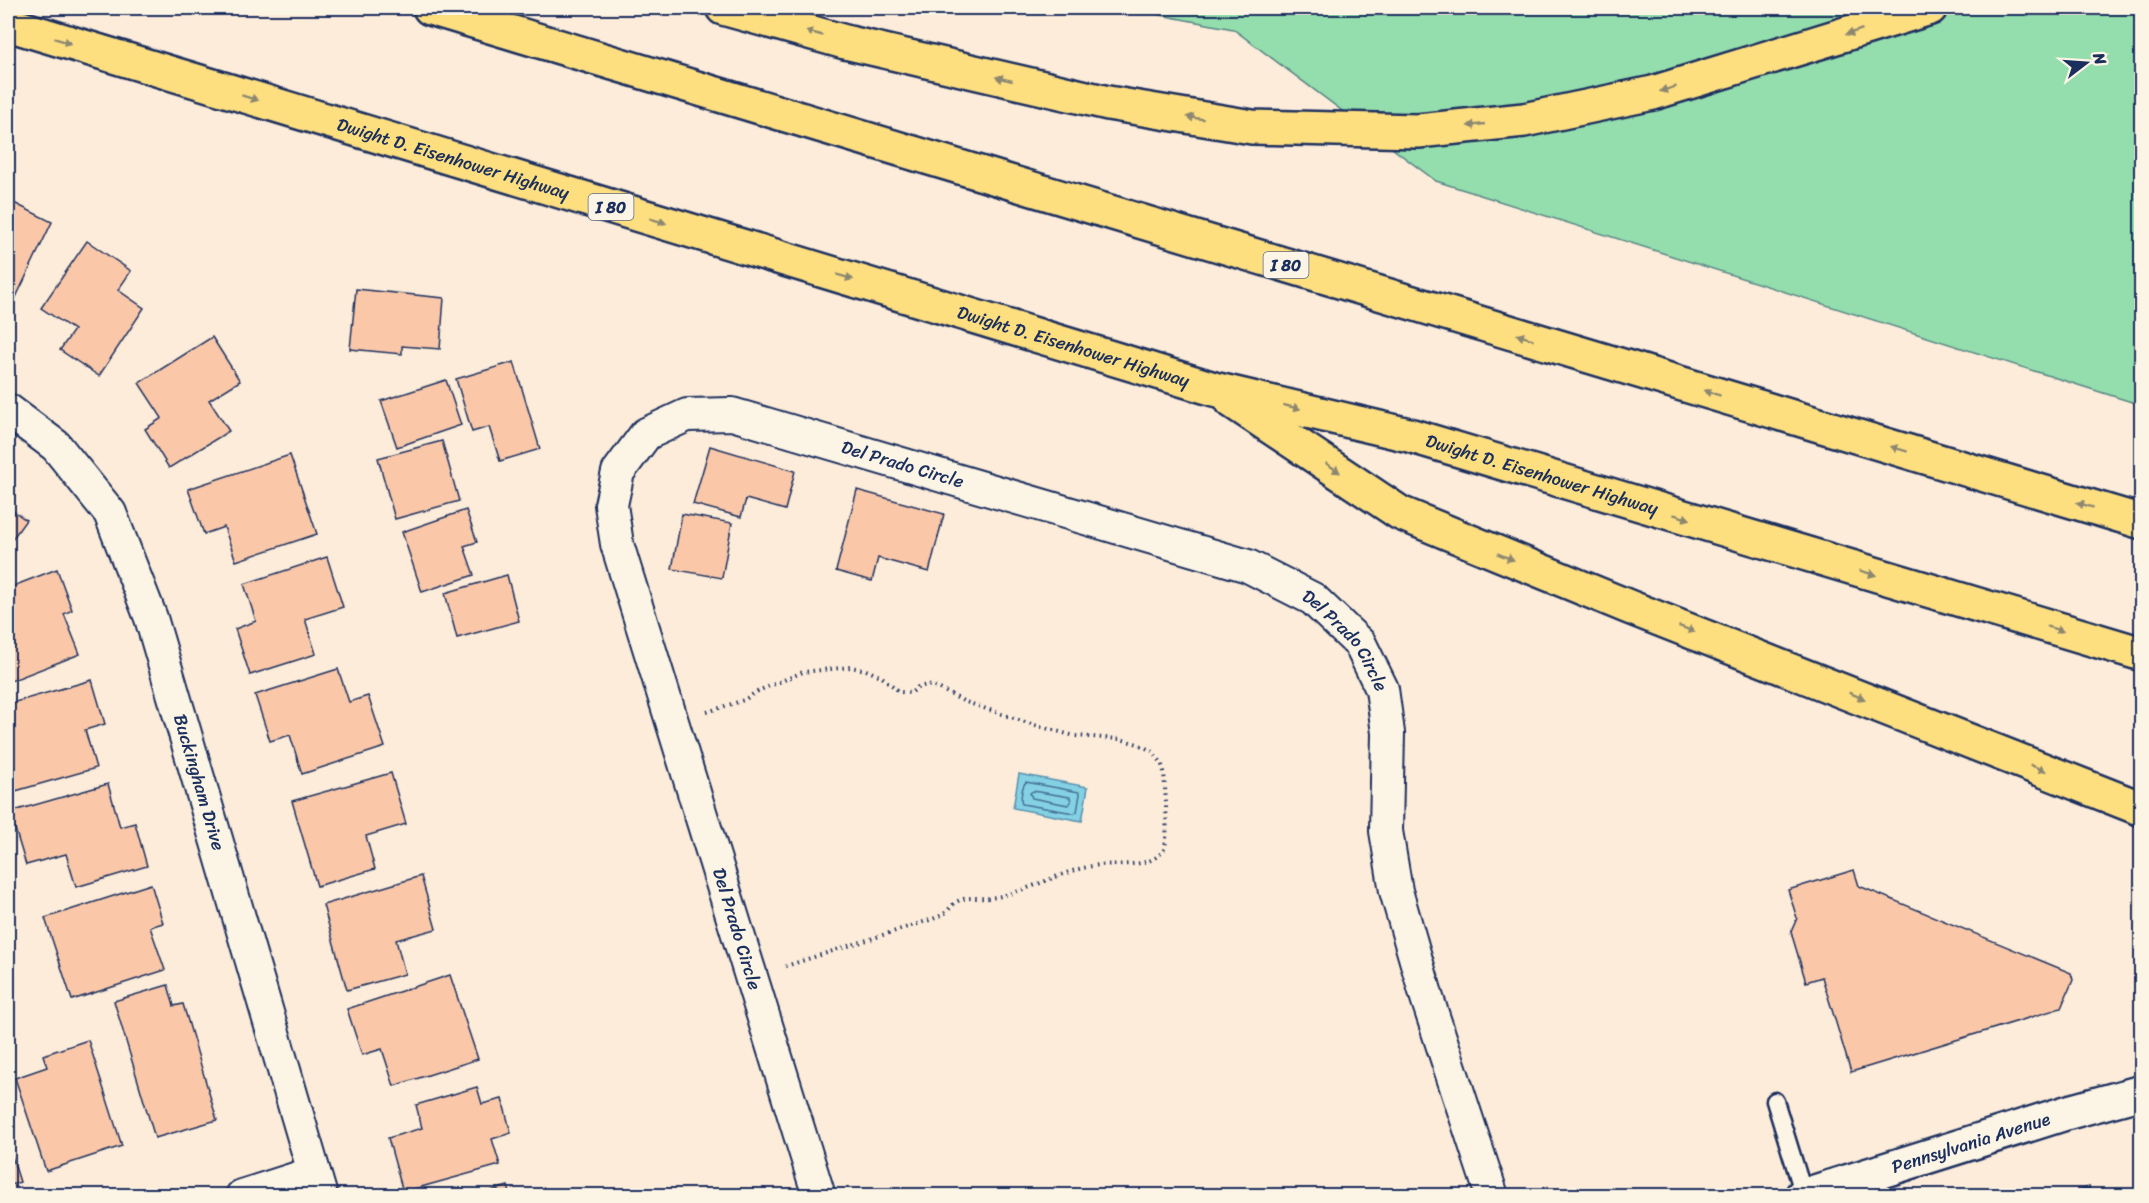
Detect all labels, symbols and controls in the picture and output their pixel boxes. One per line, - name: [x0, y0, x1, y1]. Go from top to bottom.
- one-way arrow: [1845, 27, 1863, 37]
- one-way arrow: [805, 28, 823, 37]
- north arrow: [2056, 33, 2116, 93]
- one-way arrow: [55, 37, 73, 46]
- text: N: [2084, 48, 2116, 69]
- one-way arrow: [994, 74, 1013, 83]
- one-way arrow: [1658, 85, 1676, 94]
- one-way arrow: [241, 94, 259, 103]
- street label: Dwight D. Eisenhower Highway: [333, 108, 574, 209]
- one-way arrow: [1185, 113, 1204, 122]
- one-way arrow: [1467, 120, 1486, 130]
- road number: I 80: [588, 194, 634, 220]
- one-way arrow: [649, 217, 667, 226]
- road number: I 80: [1264, 252, 1308, 278]
- one-way arrow: [836, 273, 854, 282]
- street label: Dwight D. Eisenhower Highway: [953, 296, 1194, 397]
- one-way arrow: [1516, 332, 1534, 341]
- one-way arrow: [1703, 388, 1721, 397]
- one-way arrow: [1283, 403, 1301, 413]
- street label: Dwight D. Eisenhower Highway: [1422, 425, 1663, 525]
- street label: Del Prado Circle: [837, 431, 968, 497]
- one-way arrow: [1890, 444, 1908, 453]
- one-way arrow: [1325, 463, 1341, 474]
- one-way arrow: [2076, 500, 2094, 509]
- one-way arrow: [1673, 513, 1691, 522]
- one-way arrow: [1497, 552, 1515, 562]
- one-way arrow: [1859, 569, 1877, 578]
- street label: Del Prado Circle: [1297, 580, 1397, 697]
- one-way arrow: [1678, 625, 1696, 635]
- one-way arrow: [2046, 625, 2064, 634]
- one-way arrow: [1848, 692, 1866, 701]
- street label: Buckingham Drive: [164, 710, 235, 855]
- one-way arrow: [2029, 764, 2047, 773]
- street label: Del Prado Circle: [703, 864, 771, 994]
- street label: Pennsylvania Avenue: [1887, 1103, 2055, 1183]

